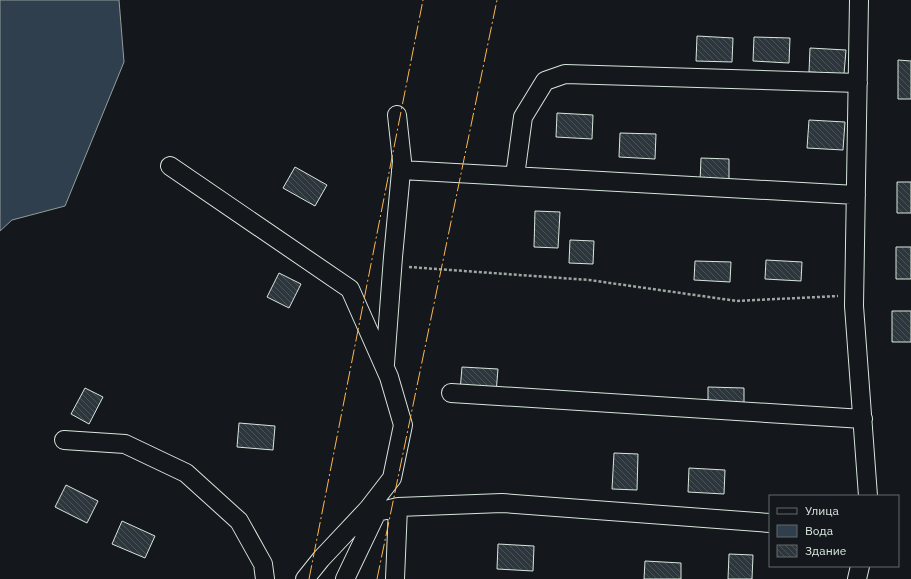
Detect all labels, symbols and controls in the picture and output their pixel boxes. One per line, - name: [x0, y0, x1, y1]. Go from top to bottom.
- legend: [769, 495, 899, 567]
- text: Улица: [805, 503, 839, 518]
- text: Вода: [805, 523, 834, 538]
- text: Здание: [805, 543, 847, 558]

